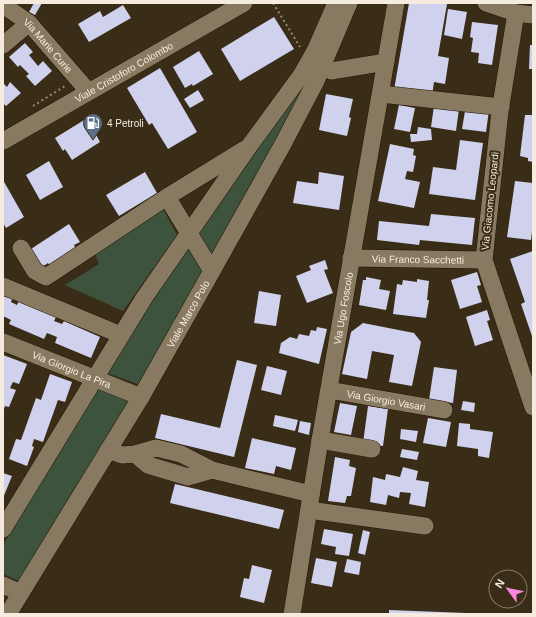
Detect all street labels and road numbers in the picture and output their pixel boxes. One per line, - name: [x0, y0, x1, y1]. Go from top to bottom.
- street label: Via Marie Curie: [22, 16, 75, 75]
- street label: Viale Cristoforo Colombo: [73, 39, 175, 104]
- street label: Via Giacomo Leopardi: [479, 151, 501, 251]
- street label: Via Franco Sacchetti: [372, 253, 464, 265]
- street label: Via Ugo Foscolo: [331, 271, 355, 345]
- street label: Viale Marco Polo: [165, 278, 211, 349]
- street label: Via Giorgio La Pira: [31, 349, 113, 390]
- street label: Via Giorgio Vasari: [346, 388, 426, 412]

